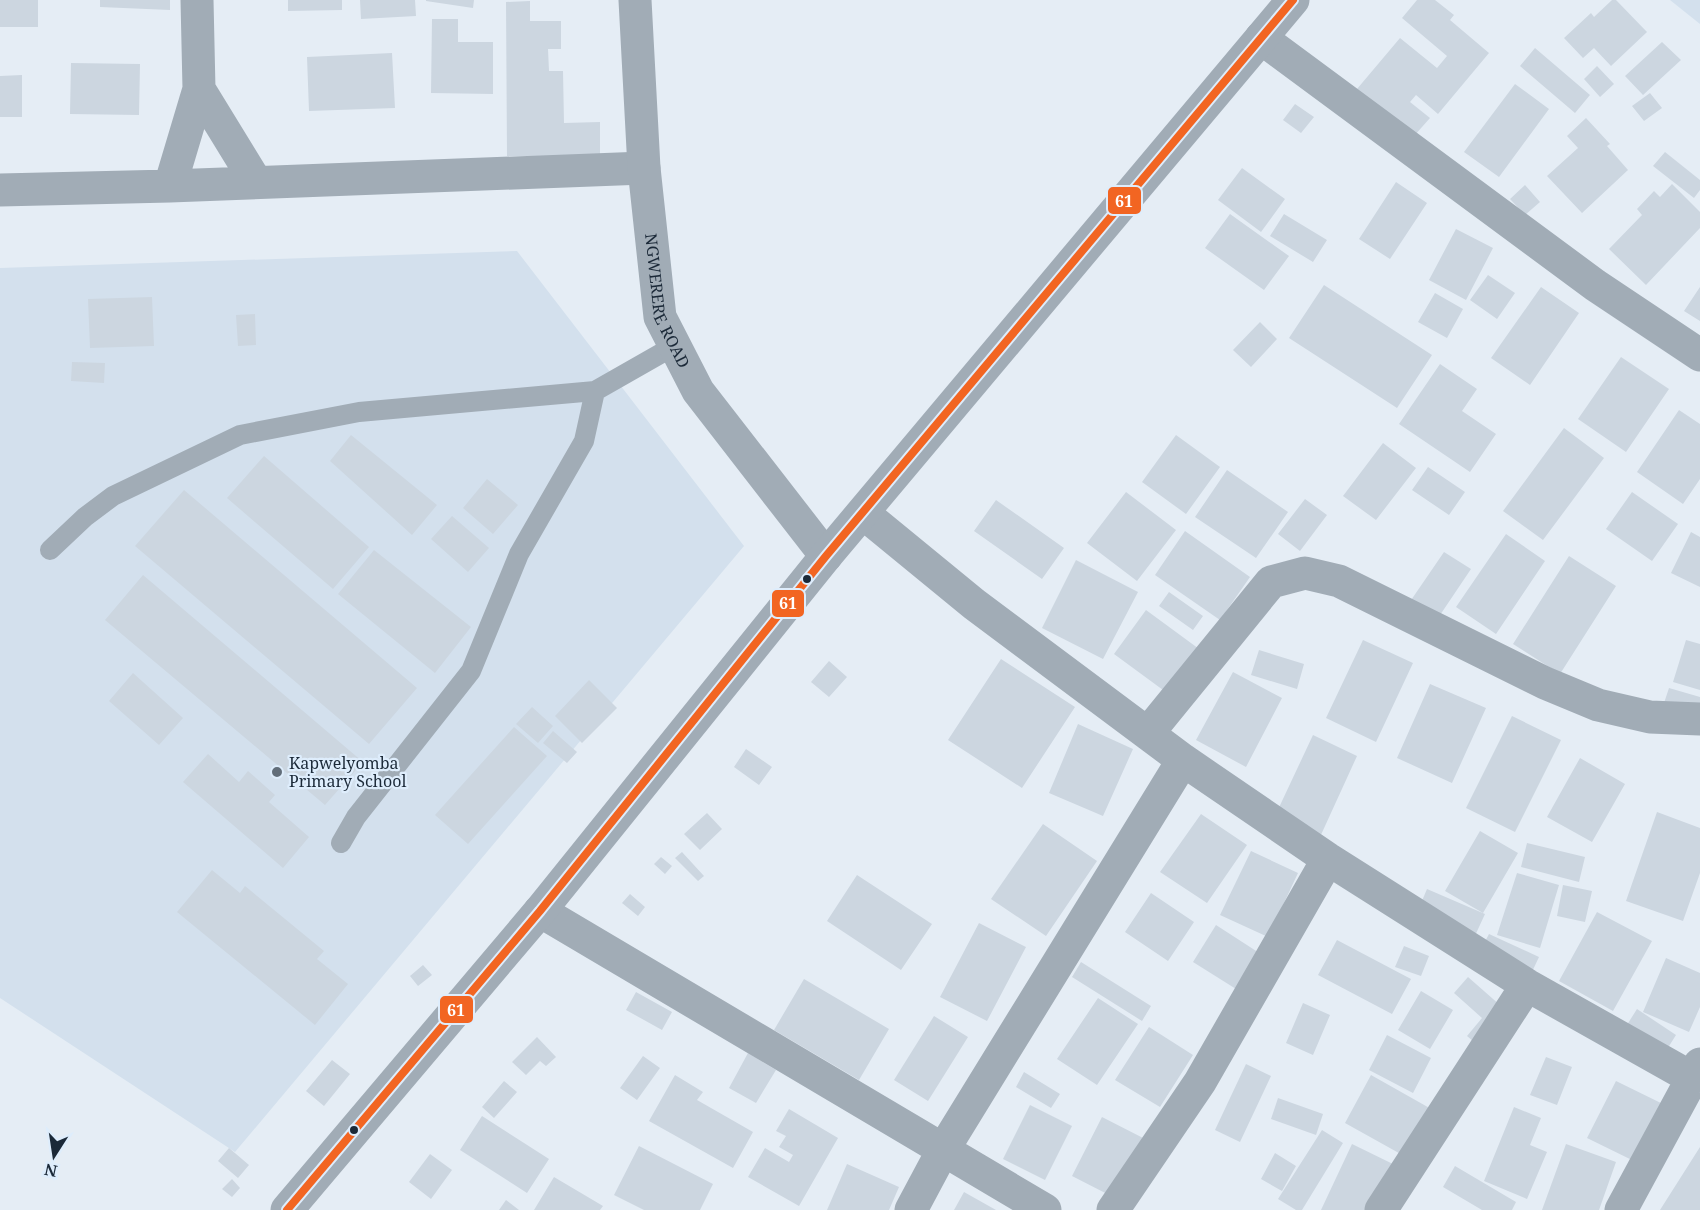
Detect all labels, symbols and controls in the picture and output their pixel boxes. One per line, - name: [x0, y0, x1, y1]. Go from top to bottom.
- line badge: 61: [1107, 186, 1142, 215]
- text: 61: [1115, 190, 1133, 212]
- street label: NGWERERE ROAD: [640, 232, 695, 372]
- unlabelled marker: [801, 573, 813, 585]
- line badge: 61: [771, 589, 805, 618]
- text: 61: [779, 592, 797, 614]
- place label: Kapwelyomba Primary School: [289, 752, 406, 792]
- marker: Kapwelyomba Primary School: [270, 765, 284, 779]
- line badge: 61: [439, 995, 474, 1024]
- text: 61: [447, 999, 465, 1021]
- unlabelled marker: [348, 1124, 360, 1136]
- north arrow: [24, 1126, 84, 1186]
- text: N: [42, 1159, 59, 1183]

